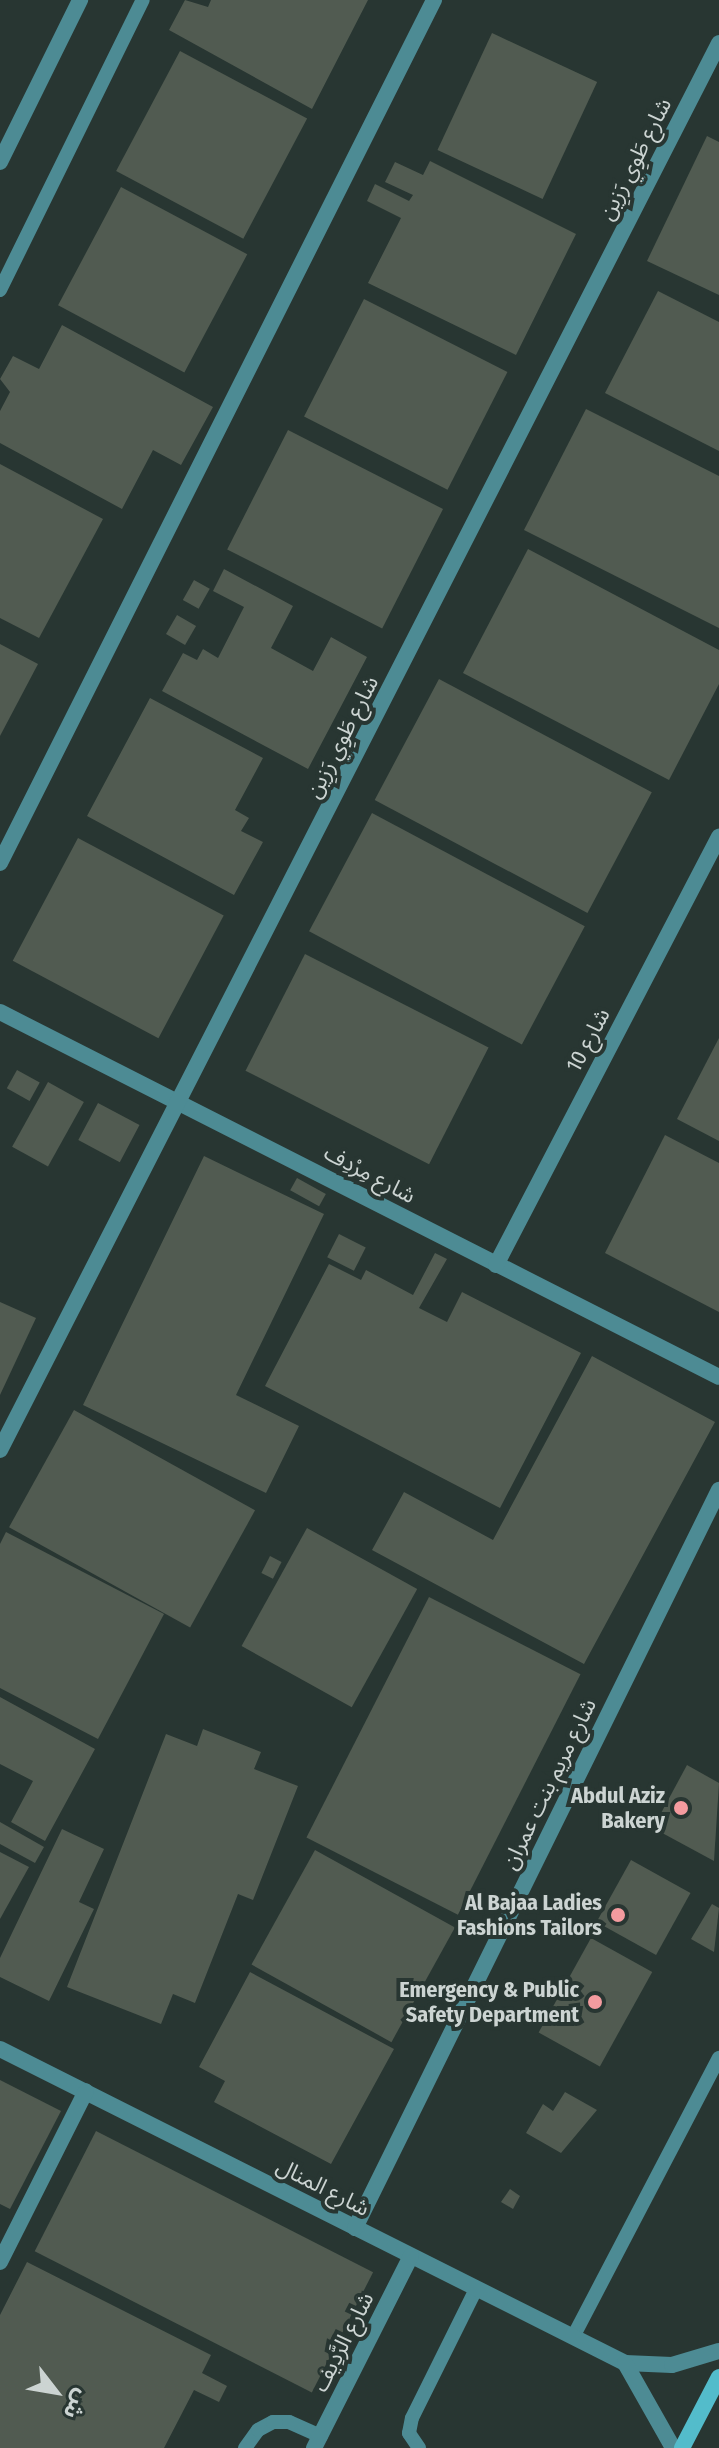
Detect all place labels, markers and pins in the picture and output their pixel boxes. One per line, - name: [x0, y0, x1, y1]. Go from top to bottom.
- place label: Abdul Aziz Bakery: [571, 1782, 665, 1834]
- marker: Abdul Aziz Bakery: [672, 1799, 690, 1817]
- place label: Al Bajaa Ladies Fashions Tailors: [457, 1889, 602, 1940]
- marker: Al Bajaa Ladies Fashions Tailors: [609, 1906, 627, 1924]
- place label: Emergency & Public Safety Department: [399, 1976, 579, 2028]
- marker: Emergency & Public Safety Department: [586, 1993, 604, 2011]

